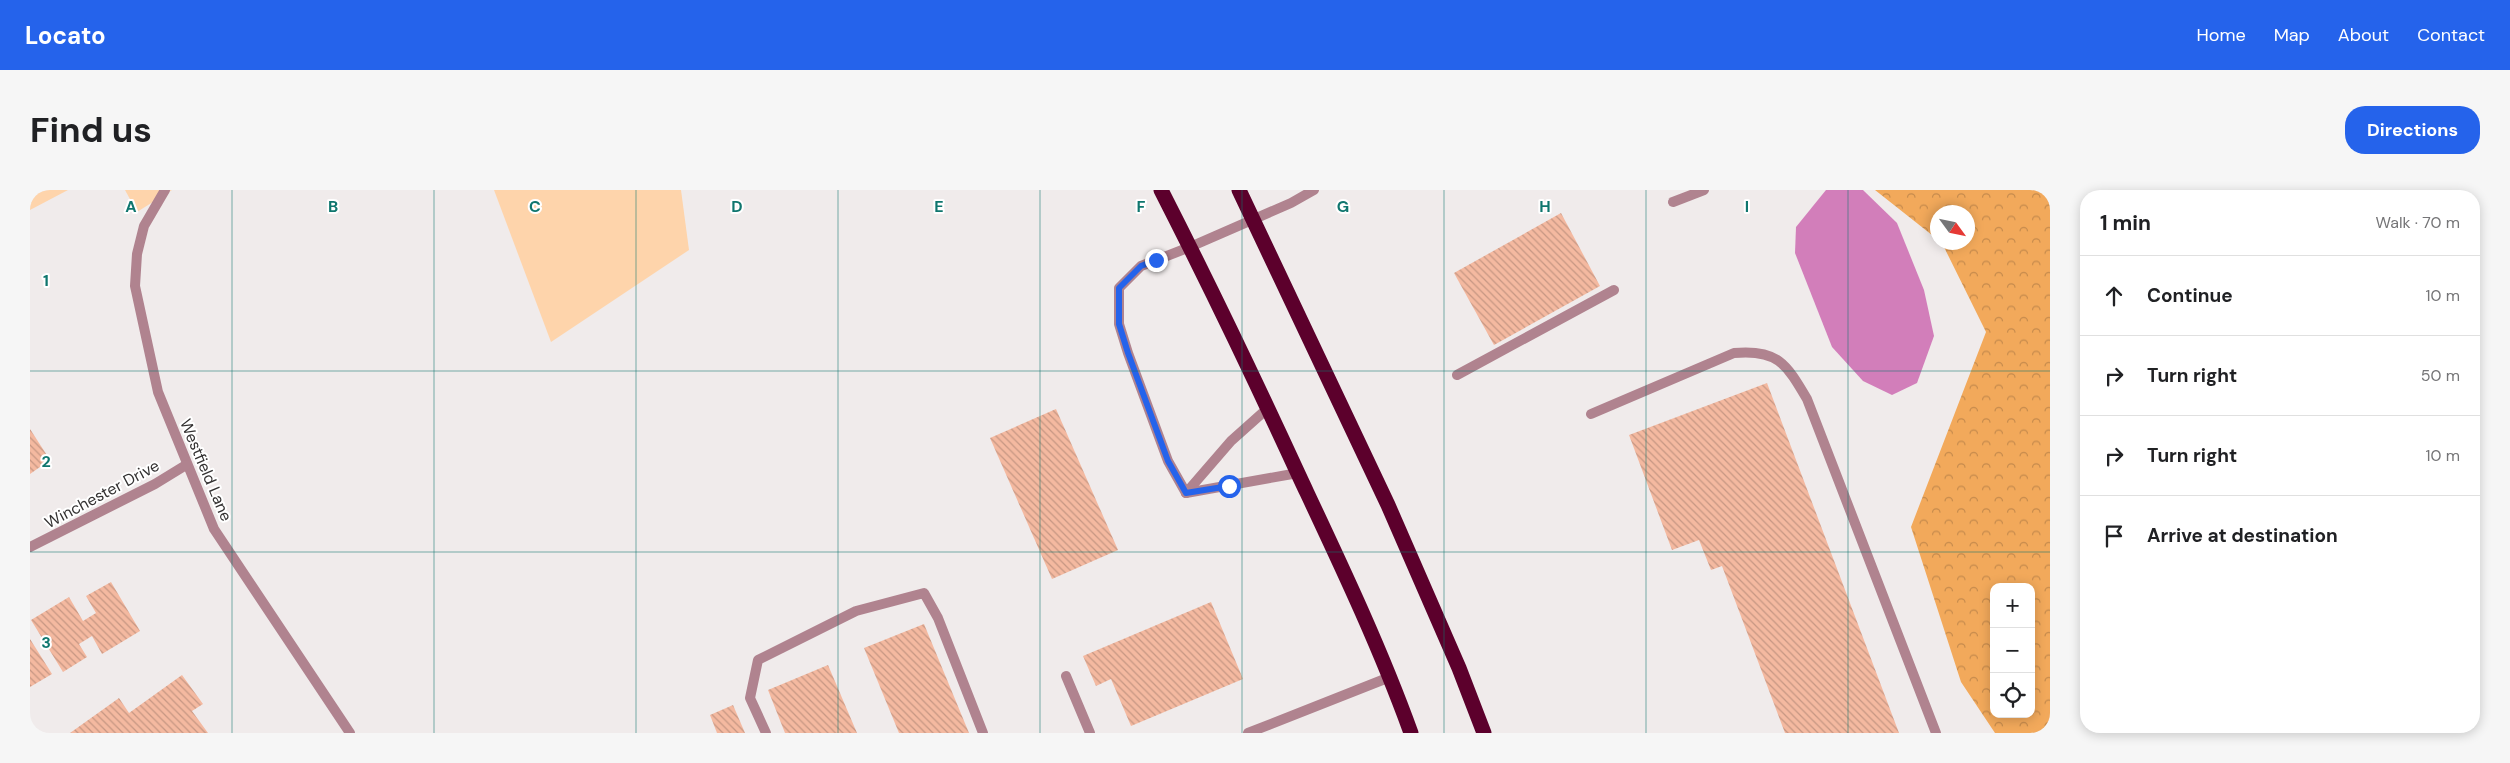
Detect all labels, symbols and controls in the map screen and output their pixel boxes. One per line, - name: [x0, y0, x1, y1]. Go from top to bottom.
- text: Locato: [25, 20, 106, 51]
- text: Home: [2196, 23, 2246, 47]
- text: Map: [2274, 23, 2310, 47]
- text: About: [2338, 23, 2389, 47]
- text: Contact: [2417, 23, 2485, 47]
- button: Directions: [2345, 106, 2480, 154]
- text: Find us: [30, 107, 152, 153]
- text: A: [125, 196, 137, 217]
- text: B: [328, 196, 338, 217]
- text: C: [529, 196, 541, 217]
- text: D: [731, 196, 743, 217]
- text: E: [934, 196, 944, 217]
- text: F: [1137, 196, 1146, 217]
- text: G: [1337, 196, 1349, 217]
- text: H: [1539, 196, 1551, 217]
- text: I: [1745, 196, 1749, 217]
- north arrow: [1930, 205, 1975, 250]
- text: 1 min: [2100, 209, 2151, 237]
- text: Walk · 70 m: [2376, 212, 2460, 233]
- route end: [1145, 249, 1168, 272]
- text: 1: [43, 270, 49, 291]
- icon: ahead: [2100, 282, 2128, 310]
- text: Continue: [2147, 283, 2233, 308]
- text: 10 m: [2426, 285, 2460, 306]
- icon: right: [2100, 362, 2128, 390]
- text: Turn right: [2147, 363, 2237, 388]
- text: 50 m: [2421, 365, 2460, 386]
- street label: Westfield Lane: [175, 416, 237, 524]
- icon: right: [2100, 442, 2128, 470]
- text: Turn right: [2147, 443, 2237, 468]
- text: 10 m: [2426, 445, 2460, 466]
- text: 2: [41, 451, 51, 472]
- street label: Winchester Drive: [41, 455, 163, 533]
- route start: [1218, 475, 1241, 498]
- icon: arrive: [2100, 522, 2128, 550]
- text: Arrive at destination: [2147, 523, 2338, 548]
- map controls: [1990, 583, 2035, 718]
- button: +: [1990, 583, 2035, 628]
- button: −: [1990, 628, 2035, 673]
- text: 3: [41, 632, 51, 653]
- button: locate: [1990, 673, 2035, 718]

